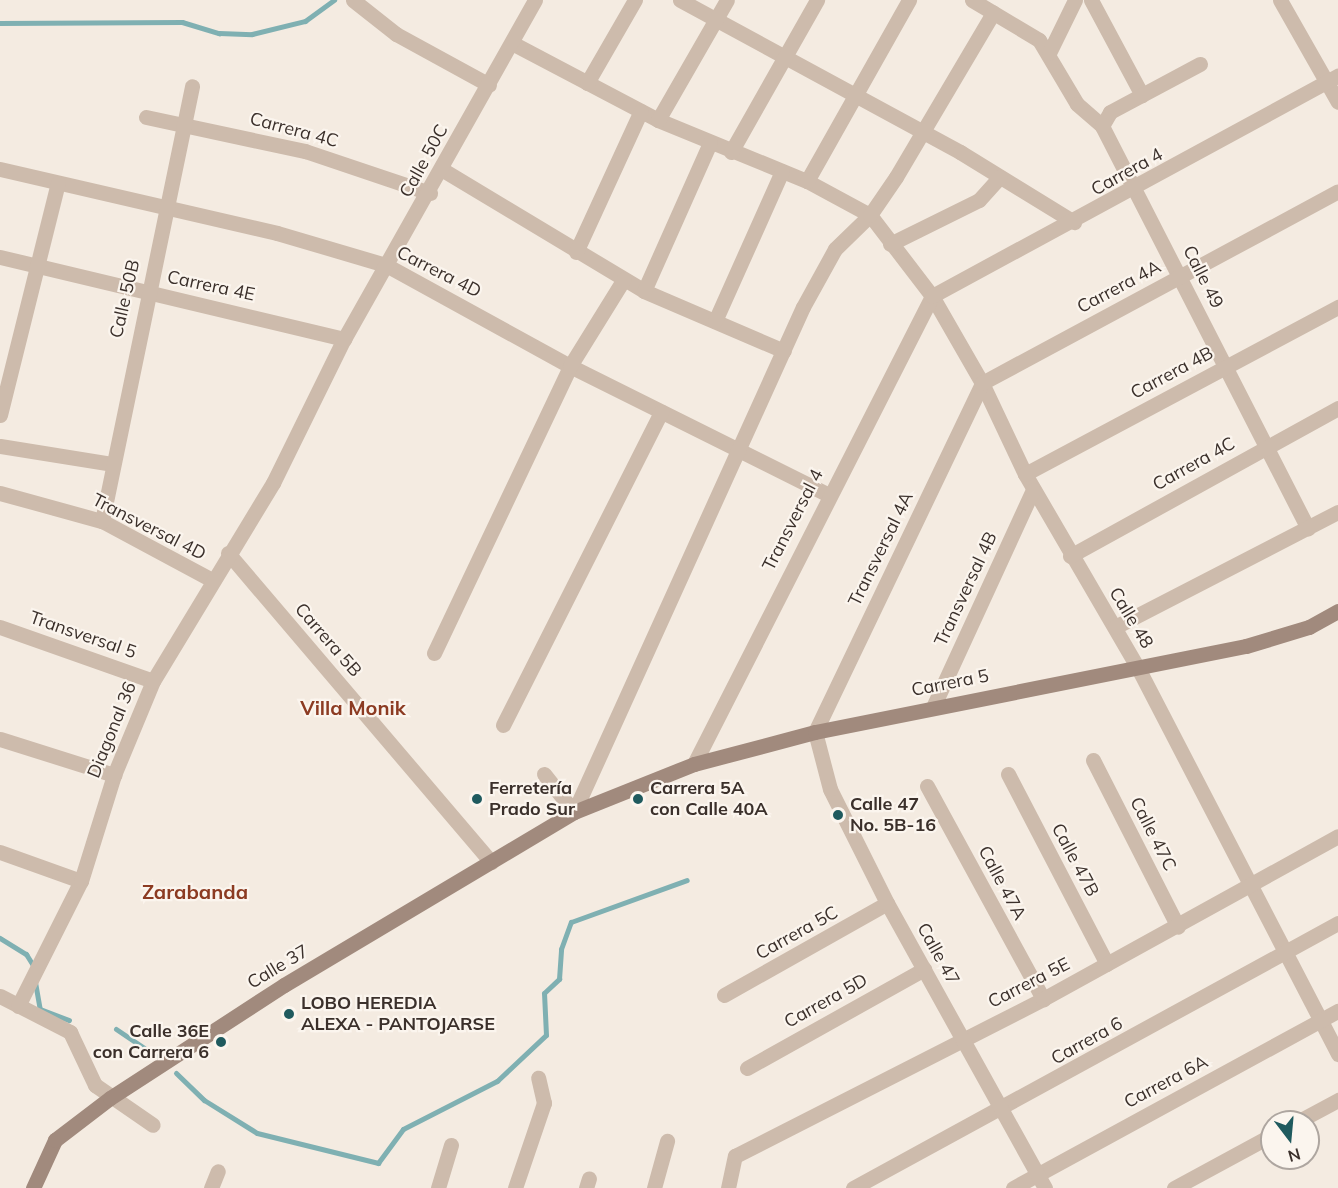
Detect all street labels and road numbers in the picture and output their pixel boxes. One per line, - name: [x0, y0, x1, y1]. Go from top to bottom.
- street label: Carrera 4C: [247, 108, 341, 152]
- street label: Calle 50C: [395, 121, 453, 201]
- street label: Carrera 4: [1088, 144, 1166, 200]
- street label: Carrera 4D: [393, 242, 485, 302]
- street label: Calle 49: [1178, 242, 1228, 312]
- street label: Carrera 4A: [1074, 256, 1164, 318]
- street label: Calle 50B: [106, 258, 144, 340]
- street label: Carrera 4E: [165, 266, 257, 306]
- street label: Carrera 4B: [1127, 342, 1217, 404]
- street label: Carrera 4C: [1149, 433, 1239, 495]
- street label: Transversal 4: [758, 466, 828, 574]
- street label: Transversal 4A: [844, 488, 918, 610]
- street label: Transversal 4D: [89, 489, 209, 565]
- street label: Transversal 4B: [930, 528, 1002, 650]
- street label: Calle 48: [1104, 584, 1158, 652]
- street label: Carrera 5B: [290, 599, 366, 681]
- street label: Transversal 5: [27, 607, 139, 663]
- street label: Carrera 5: [910, 665, 990, 701]
- street label: Diagonal 36: [83, 679, 141, 781]
- street label: Calle 47C: [1125, 794, 1181, 874]
- street label: Calle 47B: [1047, 820, 1103, 900]
- street label: Calle 47A: [974, 842, 1030, 924]
- street label: Carrera 5C: [752, 902, 842, 964]
- street label: Calle 47: [912, 919, 964, 989]
- street label: Calle 37: [244, 940, 312, 994]
- street label: Carrera 5E: [984, 953, 1074, 1013]
- street label: Carrera 5D: [781, 969, 871, 1033]
- street label: Carrera 6: [1048, 1013, 1126, 1069]
- street label: Carrera 6A: [1121, 1051, 1211, 1113]

